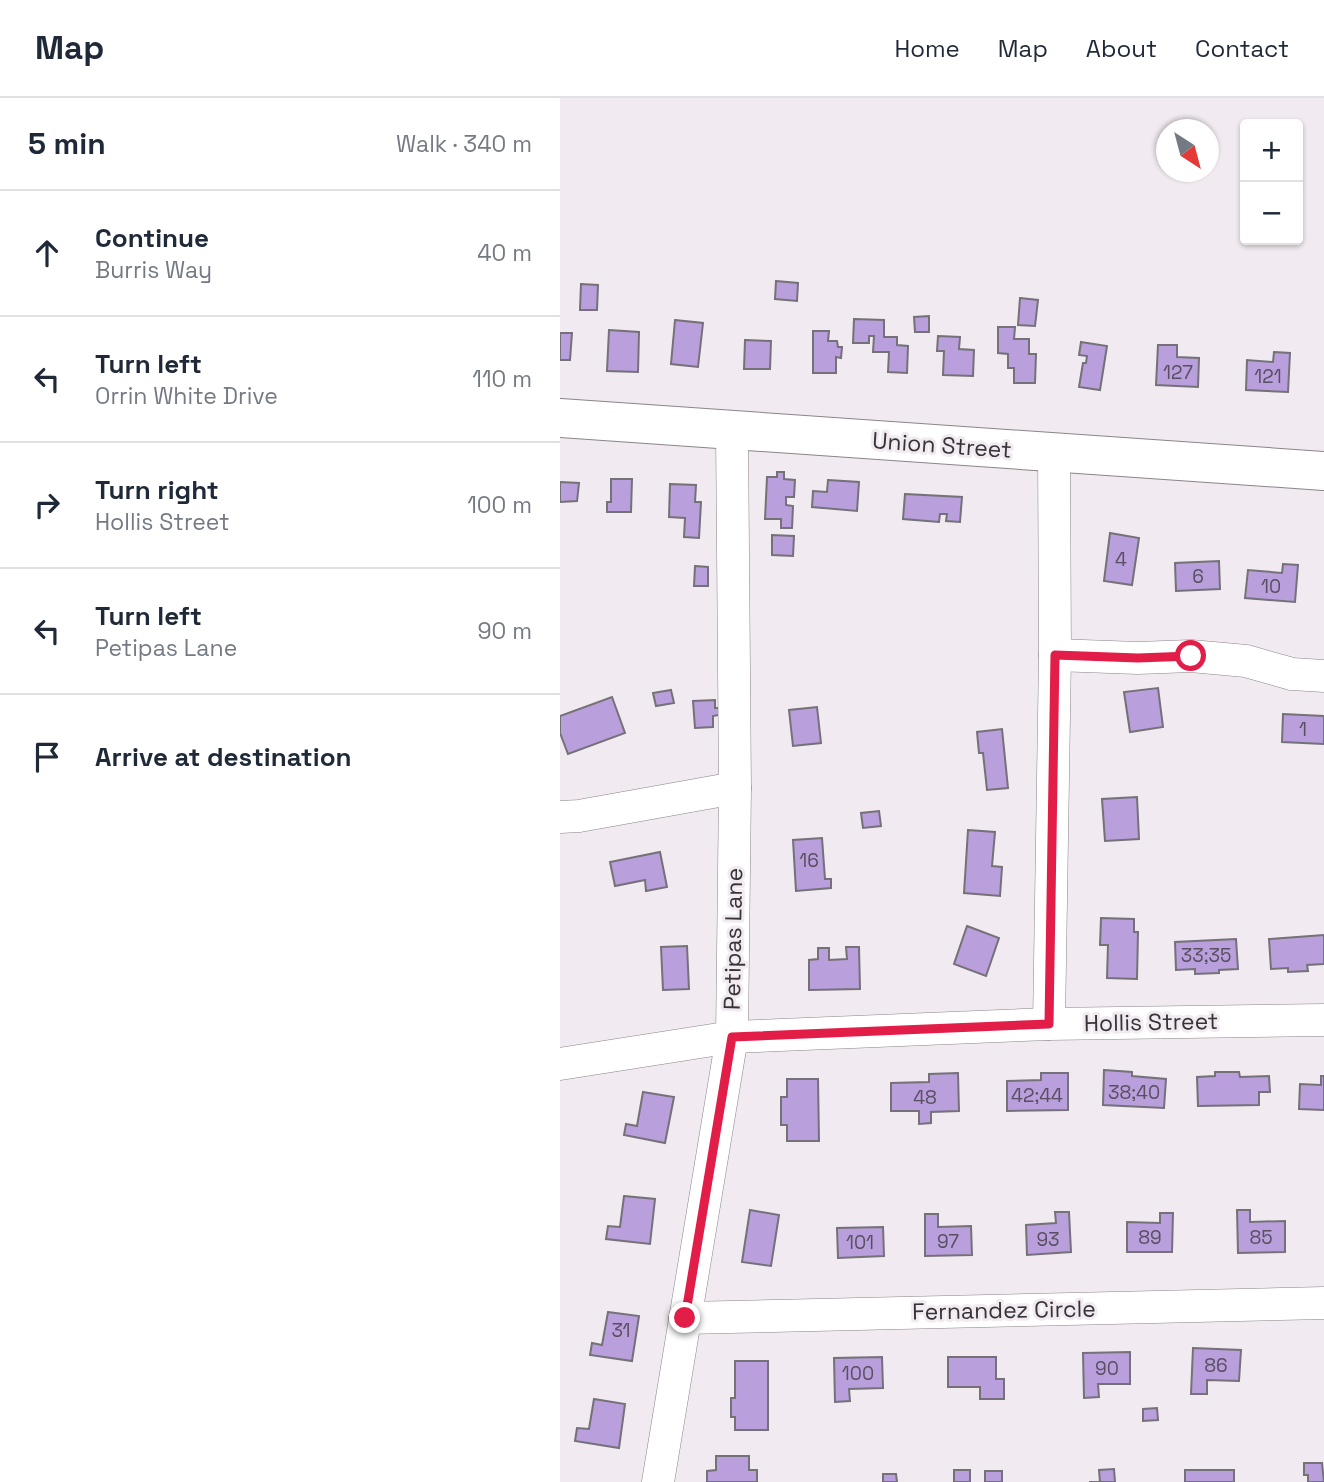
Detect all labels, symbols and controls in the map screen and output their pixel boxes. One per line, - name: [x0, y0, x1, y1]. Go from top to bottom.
- text: Map: [35, 27, 104, 69]
- text: Home: [894, 33, 960, 64]
- text: Map: [998, 33, 1048, 64]
- text: About: [1086, 33, 1157, 64]
- text: Contact: [1195, 33, 1289, 64]
- north arrow: [1156, 119, 1219, 182]
- map controls: [1240, 119, 1303, 245]
- button: +: [1240, 119, 1303, 182]
- text: 5 min: [28, 124, 106, 163]
- text: Walk · 340 m: [396, 129, 532, 159]
- button: −: [1240, 182, 1303, 245]
- text: Continue: [95, 221, 209, 255]
- icon: ahead: [28, 234, 66, 272]
- text: 40 m: [477, 238, 532, 268]
- text: Burris Way: [95, 255, 212, 285]
- text: Turn left: [95, 347, 202, 381]
- icon: left: [28, 360, 66, 398]
- house number: 127: [1163, 360, 1193, 385]
- text: 110 m: [472, 364, 532, 394]
- house number: 121: [1254, 364, 1282, 389]
- text: Orrin White Drive: [95, 381, 278, 411]
- street label: Union Street: [871, 425, 1013, 465]
- text: Turn right: [95, 473, 219, 507]
- icon: right: [28, 486, 66, 524]
- text: 100 m: [467, 490, 532, 520]
- text: Hollis Street: [95, 507, 230, 537]
- house number: 4: [1115, 547, 1127, 572]
- house number: 6: [1192, 564, 1204, 589]
- house number: 10: [1261, 574, 1281, 599]
- text: Turn left: [95, 599, 202, 633]
- icon: left: [28, 612, 66, 650]
- text: 90 m: [477, 616, 532, 646]
- text: Petipas Lane: [95, 633, 237, 663]
- route start: [1175, 640, 1206, 671]
- house number: 1: [1299, 717, 1307, 742]
- icon: arrive: [28, 738, 66, 776]
- text: Arrive at destination: [95, 740, 352, 774]
- house number: 16: [799, 848, 819, 873]
- street label: Petipas Lane: [717, 868, 749, 1010]
- house number: 33;35: [1181, 943, 1231, 968]
- street label: Hollis Street: [1083, 1006, 1219, 1038]
- house number: 38;40: [1108, 1080, 1160, 1105]
- house number: 42;44: [1011, 1083, 1063, 1108]
- house number: 48: [913, 1085, 937, 1110]
- house number: 89: [1138, 1225, 1162, 1250]
- house number: 85: [1249, 1225, 1273, 1250]
- house number: 93: [1036, 1227, 1060, 1252]
- house number: 97: [937, 1229, 959, 1254]
- house number: 101: [846, 1230, 874, 1255]
- street label: Fernandez Circle: [912, 1293, 1096, 1327]
- route end: [669, 1302, 700, 1333]
- house number: 31: [611, 1318, 631, 1343]
- house number: 86: [1204, 1353, 1228, 1378]
- house number: 90: [1095, 1356, 1119, 1381]
- house number: 100: [842, 1361, 874, 1386]

